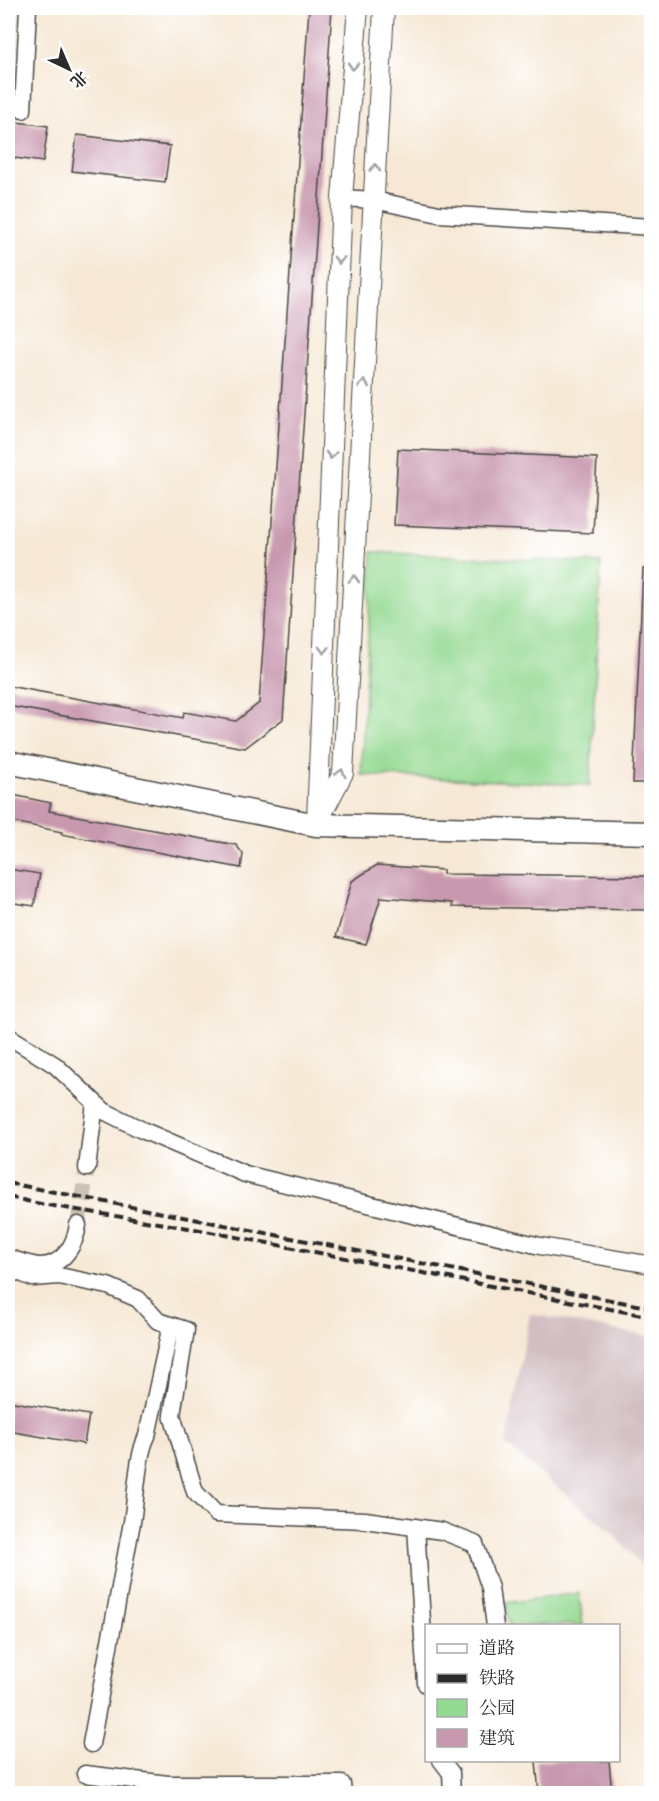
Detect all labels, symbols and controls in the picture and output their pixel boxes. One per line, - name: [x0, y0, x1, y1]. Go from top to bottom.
- north arrow: [39, 39, 99, 99]
- one-way arrow: [347, 61, 360, 70]
- text: 北: [65, 66, 92, 93]
- one-way arrow: [369, 164, 382, 173]
- one-way arrow: [333, 256, 346, 265]
- one-way arrow: [357, 379, 370, 388]
- one-way arrow: [325, 451, 338, 460]
- one-way arrow: [347, 574, 360, 583]
- one-way arrow: [317, 645, 330, 654]
- one-way arrow: [334, 768, 346, 779]
- legend: [425, 1624, 620, 1762]
- text: 道路: [479, 1636, 515, 1660]
- text: 铁路: [479, 1666, 515, 1690]
- text: 公园: [479, 1696, 515, 1720]
- text: 建筑: [479, 1726, 515, 1750]

